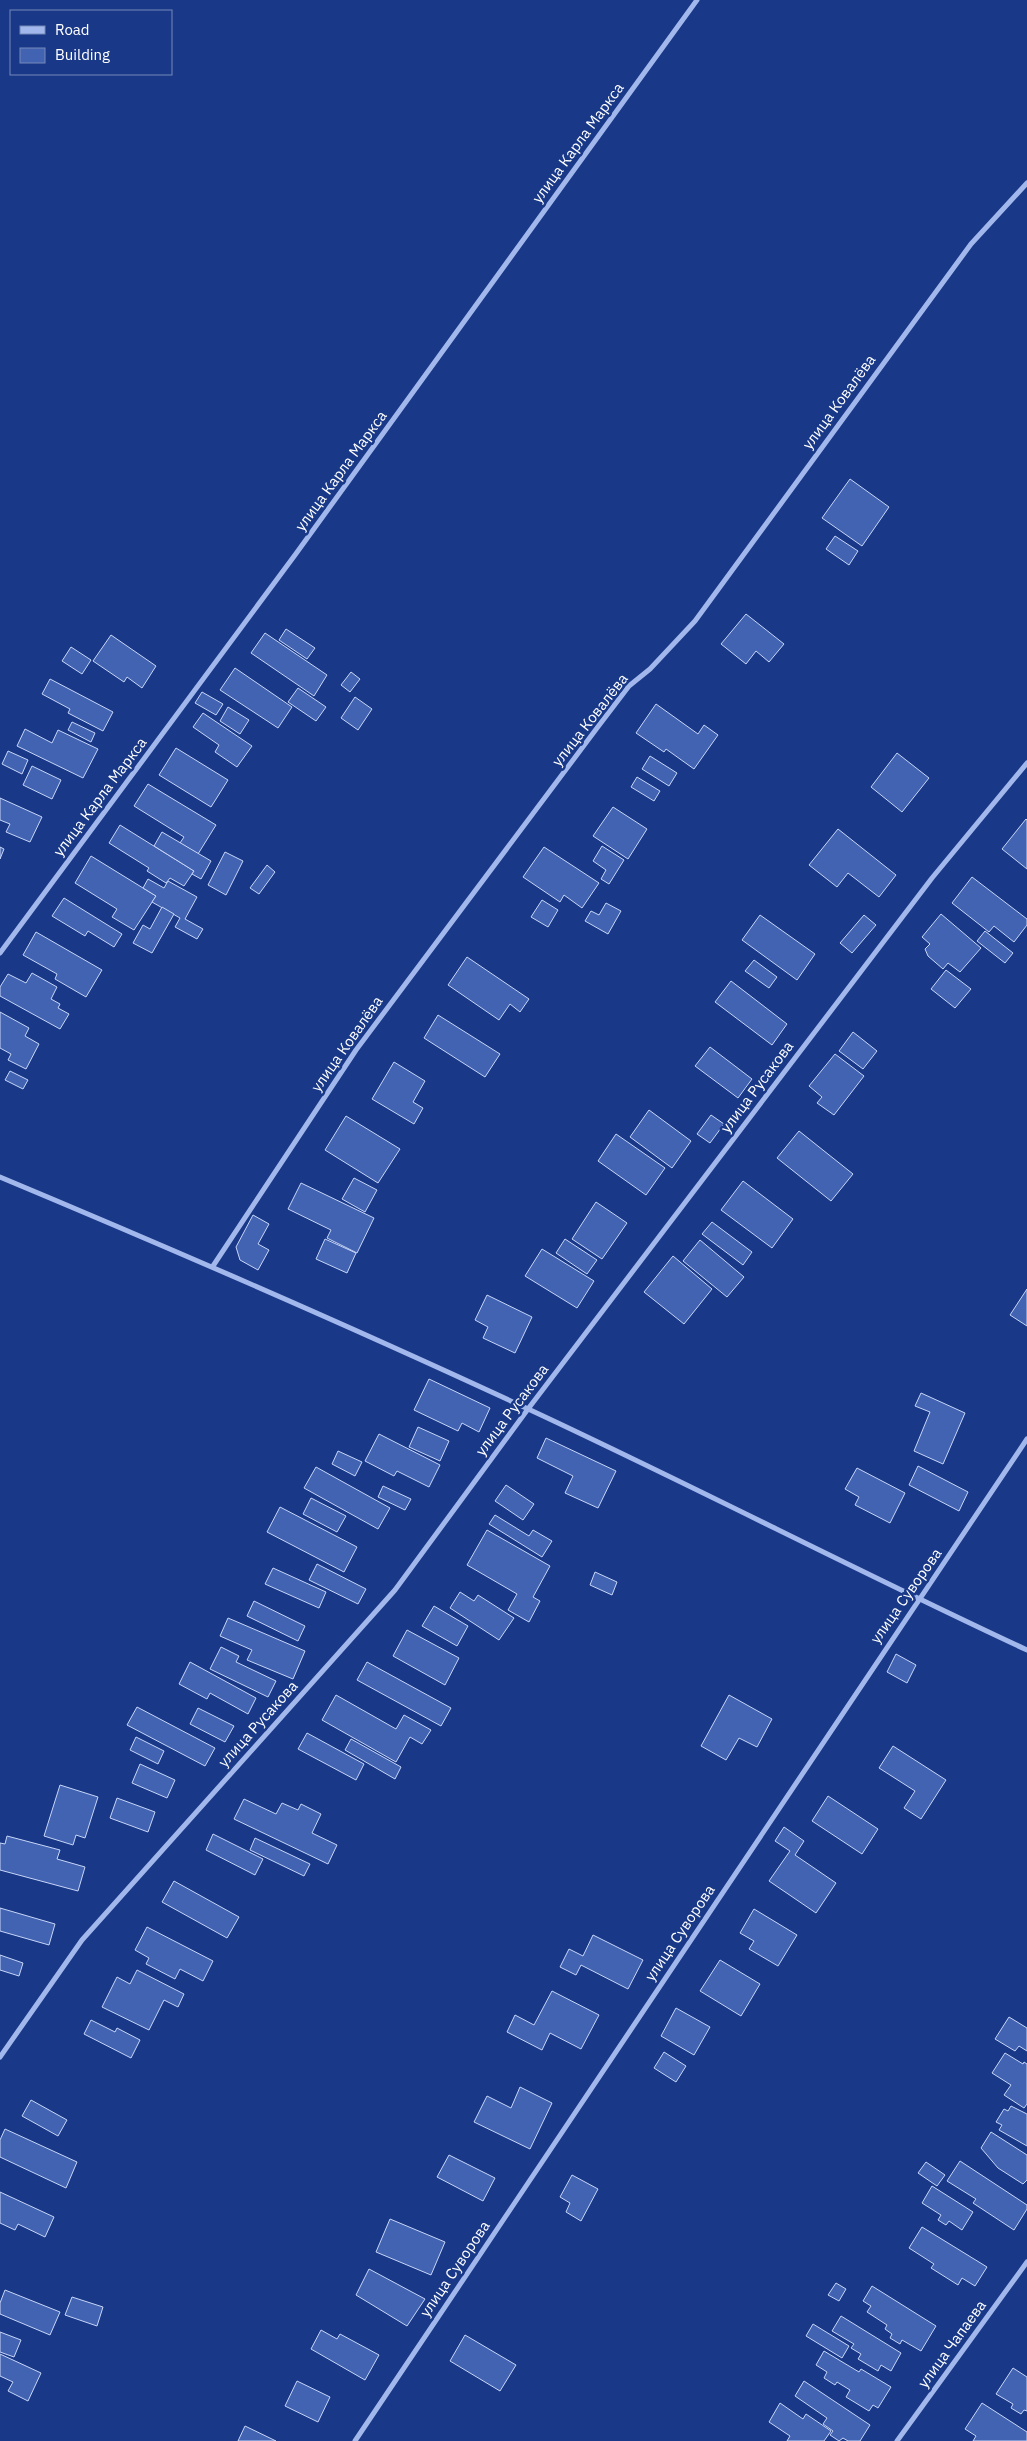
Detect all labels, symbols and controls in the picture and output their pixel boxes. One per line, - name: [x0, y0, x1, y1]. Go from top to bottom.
- legend: [10, 10, 172, 75]
- text: Road: [55, 20, 90, 39]
- text: Building: [55, 45, 110, 64]
- street label: улица Карла Маркса: [528, 79, 628, 207]
- street label: улица Ковалёва: [798, 351, 879, 453]
- street label: улица Карла Маркса: [291, 407, 391, 535]
- street label: улица Ковалёва: [547, 670, 632, 770]
- street label: улица Карла Маркса: [49, 733, 151, 860]
- street label: улица Ковалёва: [307, 992, 387, 1095]
- street label: улица Русакова: [716, 1037, 797, 1136]
- street label: улица Русакова: [471, 1360, 552, 1459]
- street label: улица Суворова: [866, 1544, 946, 1647]
- street label: улица Русакова: [214, 1676, 301, 1771]
- street label: улица Суворова: [640, 1881, 719, 1984]
- street label: улица Суворова: [415, 2217, 494, 2320]
- street label: улица Чапаева: [913, 2296, 990, 2391]

